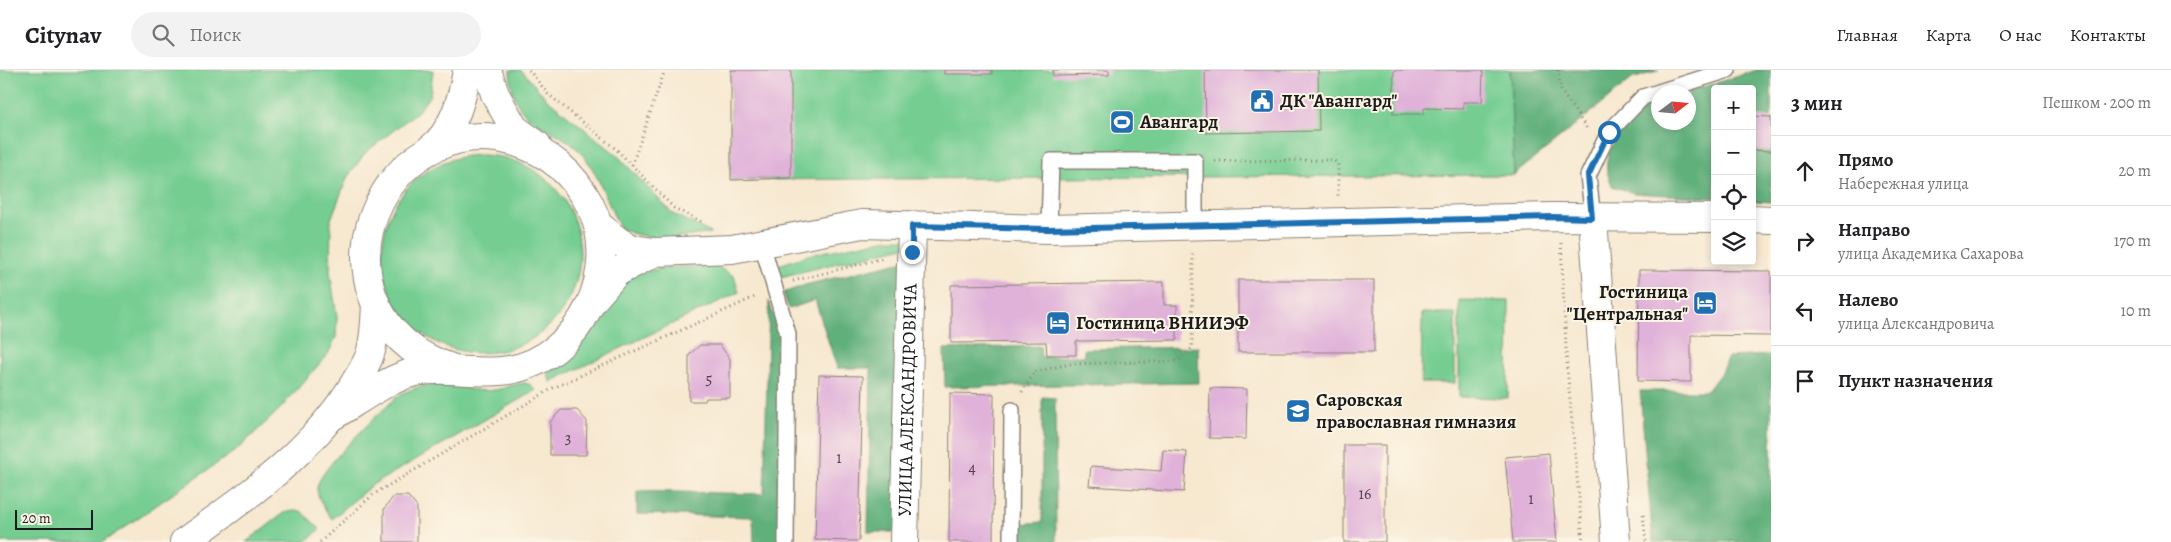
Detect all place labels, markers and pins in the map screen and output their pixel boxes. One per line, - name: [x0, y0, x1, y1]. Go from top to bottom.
- public building icon: ДК "Авангард": [1249, 88, 1275, 114]
- place label: ДК "Авангард": [1280, 88, 1397, 114]
- sports icon: Авангард: [1109, 109, 1135, 135]
- place label: Авангард: [1139, 109, 1219, 135]
- place label: Гостиница "Центральная": [1567, 279, 1689, 327]
- hotel icon: Гостиница "Центральная": [1692, 290, 1718, 316]
- hotel icon: Гостиница ВНИИЭФ: [1045, 310, 1071, 336]
- place label: Гостиница ВНИИЭФ: [1076, 310, 1249, 336]
- place label: Саровская православная гимназия: [1316, 387, 1516, 435]
- school or university icon: Саровская православная гимназия: [1285, 398, 1311, 424]

